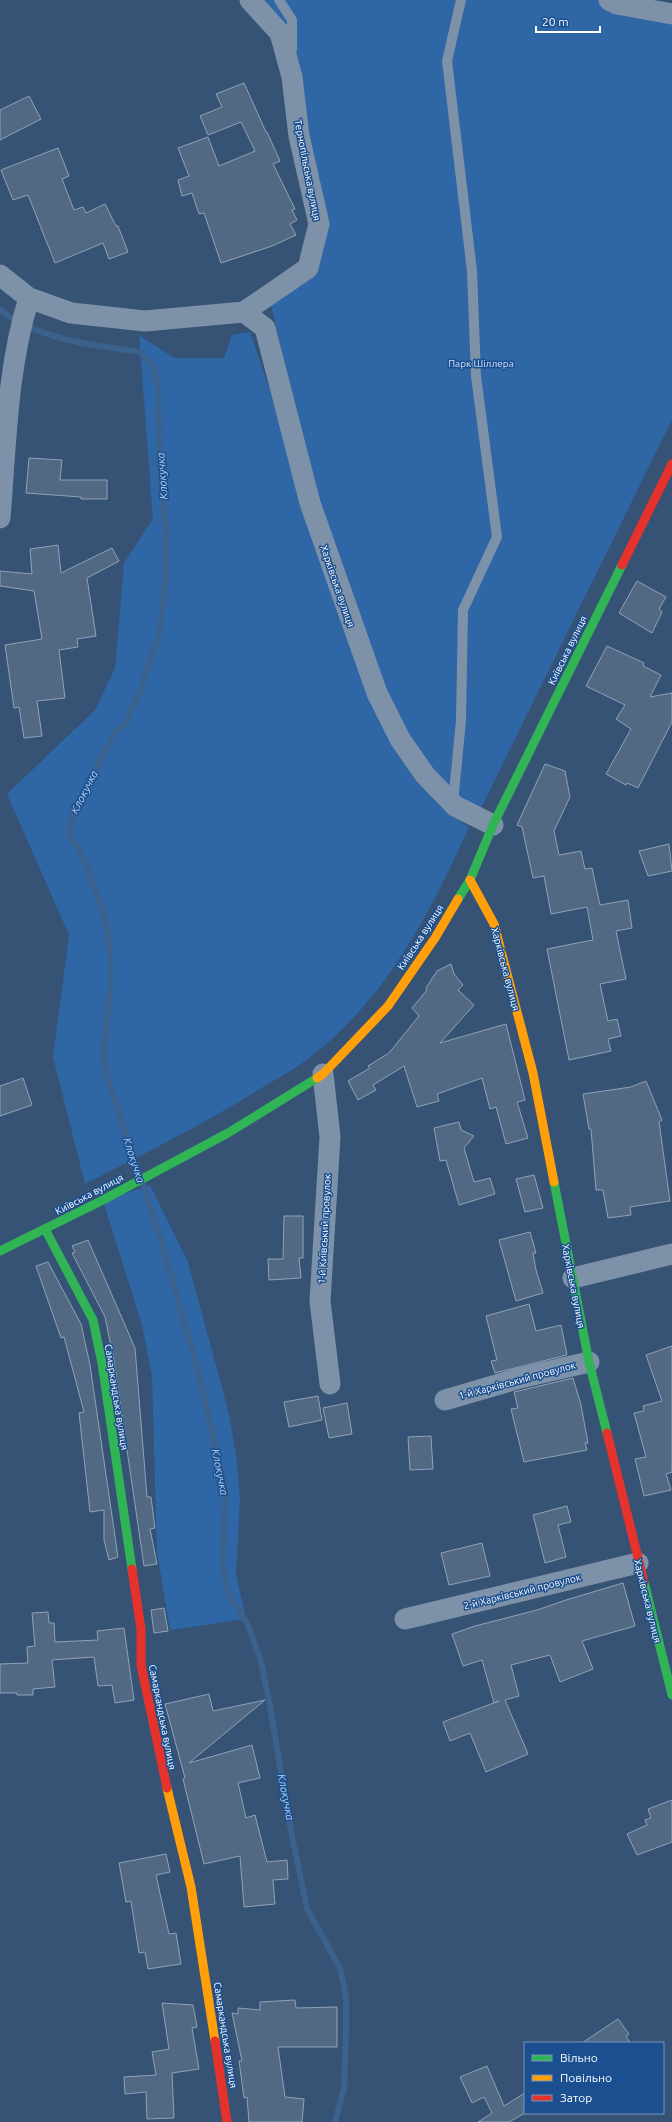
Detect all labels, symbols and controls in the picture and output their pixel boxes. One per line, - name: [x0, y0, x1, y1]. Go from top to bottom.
- scale bar: [536, 8, 600, 34]
- text: 20 m: [542, 15, 569, 28]
- street label: Тернопільська вулиця: [292, 119, 323, 222]
- park label: Парк Шіллера: [448, 358, 514, 369]
- water label: Клокучка: [154, 452, 170, 500]
- street label: Харківська вулиця: [318, 544, 357, 629]
- street label: Київська вулиця: [546, 614, 589, 687]
- water label: Клокучка: [68, 768, 100, 816]
- street label: Київська вулиця: [395, 903, 446, 972]
- street label: Харківська вулиця: [489, 926, 522, 1012]
- water label: Клокучка: [121, 1136, 147, 1184]
- street label: Київська вулиця: [53, 1172, 125, 1217]
- street label: 1-й Київський провулок: [316, 1174, 333, 1284]
- street label: Харківська вулиця: [560, 1243, 587, 1329]
- street label: Самаркандська вулиця: [103, 1343, 130, 1451]
- street label: 1-й Харківський провулок: [457, 1360, 577, 1401]
- water label: Клокучка: [210, 1448, 230, 1496]
- street label: Харківська вулиця: [632, 1558, 663, 1644]
- street label: 2-й Харківський провулок: [462, 1572, 582, 1611]
- street label: Самаркандська вулиця: [147, 1663, 178, 1771]
- water label: Клокучка: [276, 1773, 296, 1821]
- street label: Самаркандська вулиця: [212, 1981, 239, 2089]
- legend: [524, 2042, 664, 2114]
- text: Вільно: [560, 2051, 598, 2064]
- text: Повільно: [560, 2071, 612, 2084]
- text: Затор: [560, 2091, 592, 2104]

